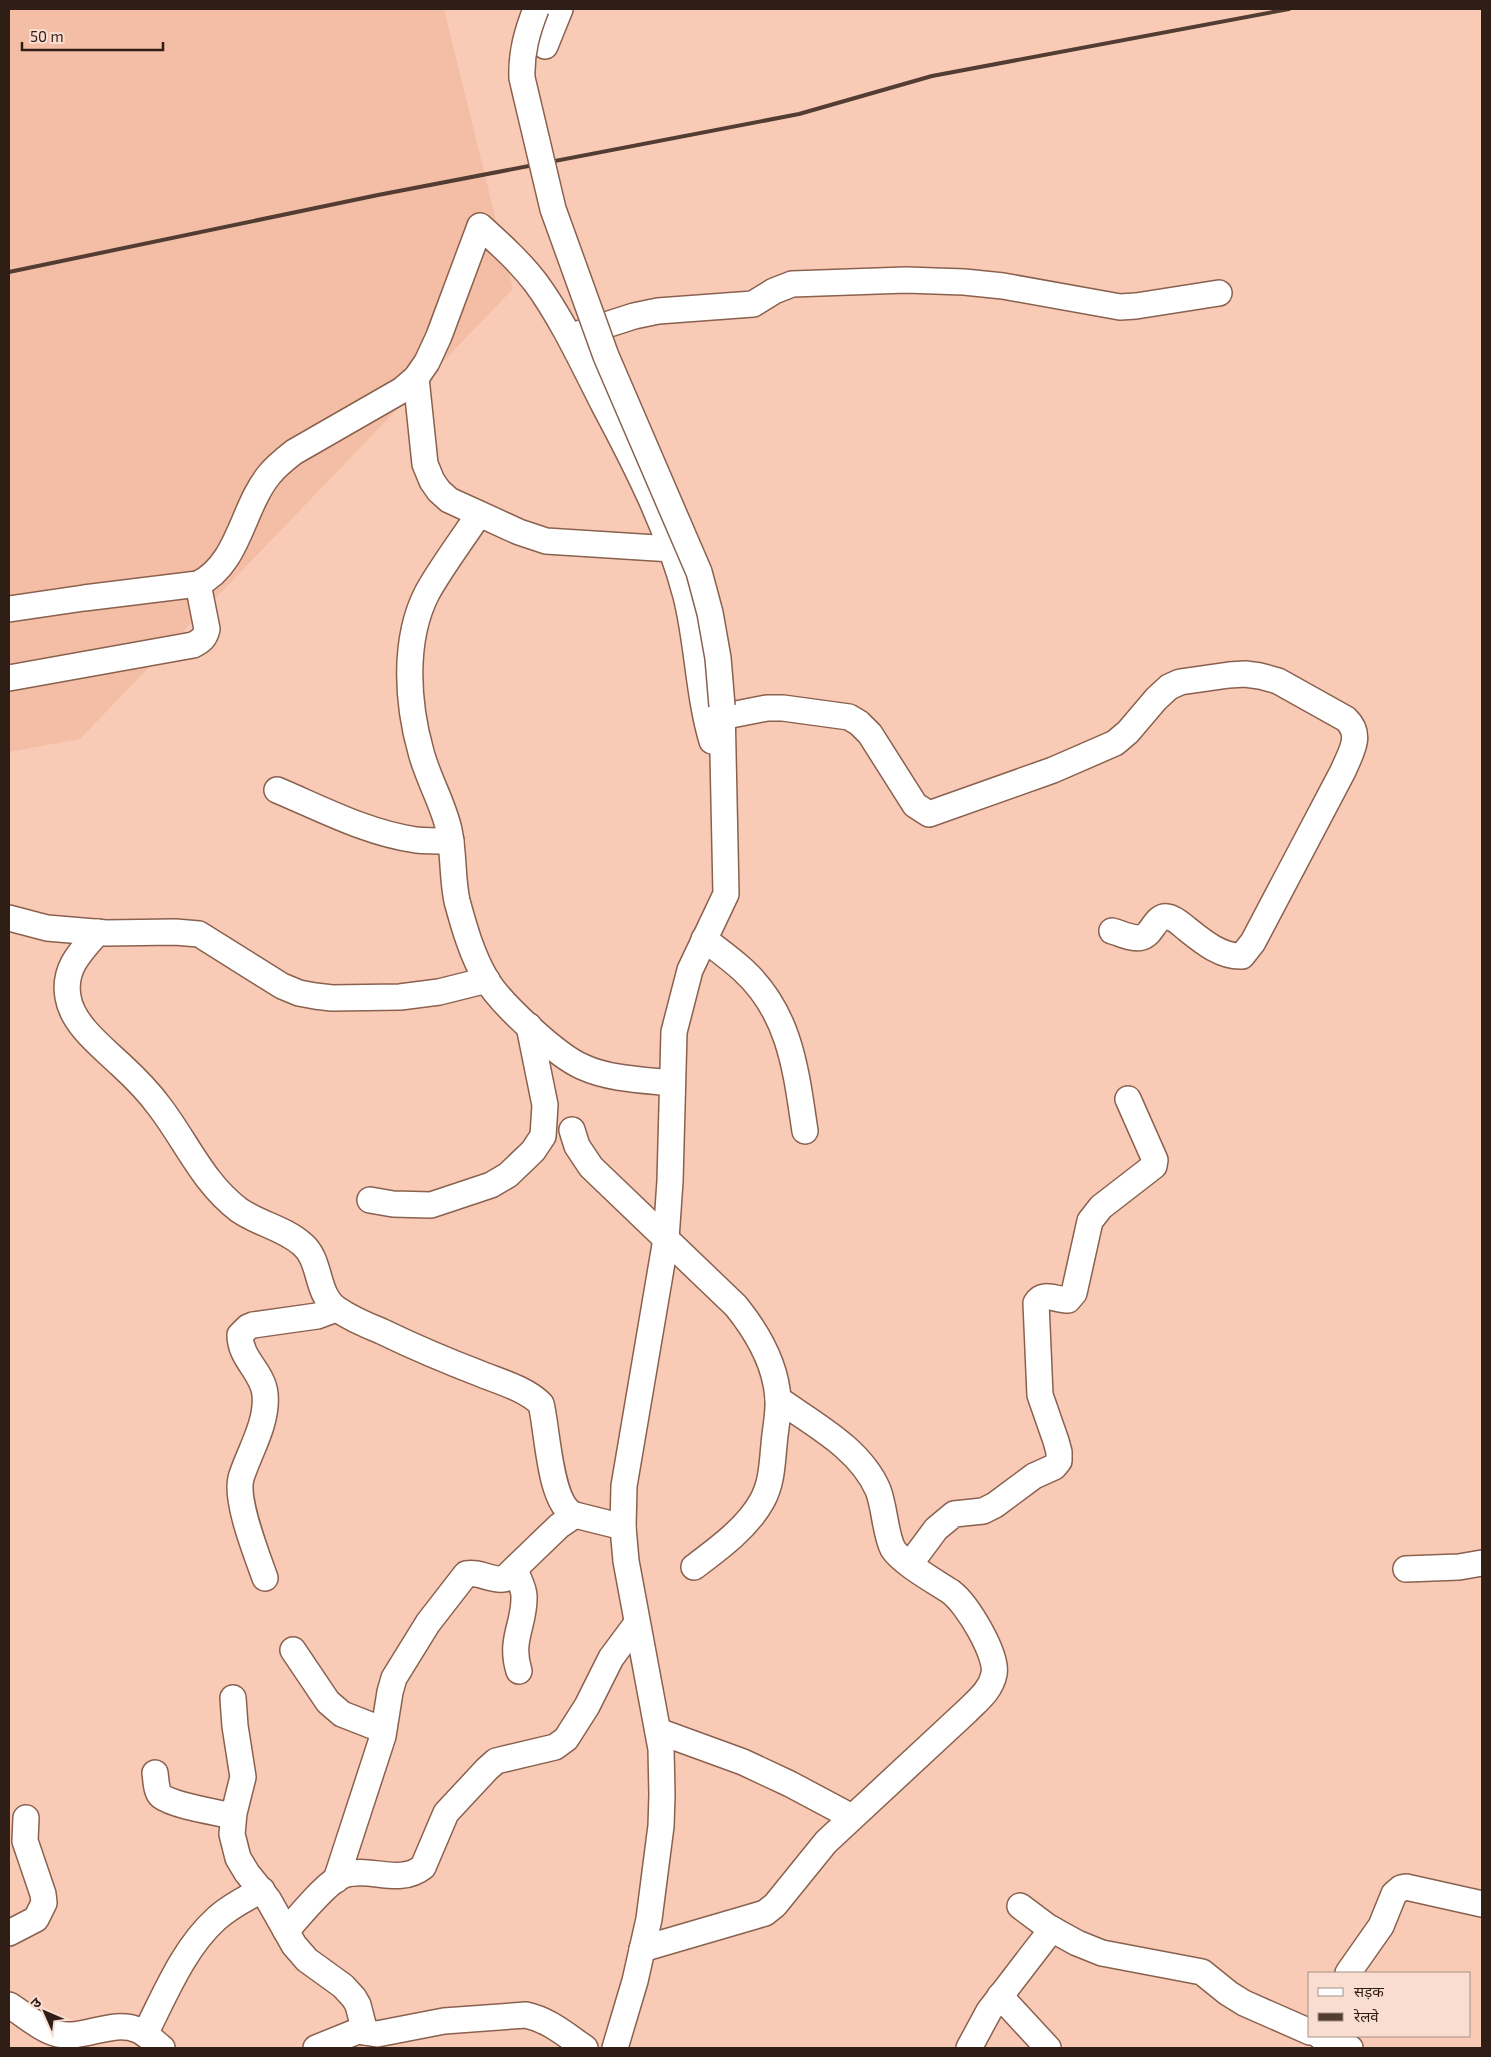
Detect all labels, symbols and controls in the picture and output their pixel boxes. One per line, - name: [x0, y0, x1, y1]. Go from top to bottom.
- scale bar: [22, 20, 164, 52]
- text: 50 m: [30, 27, 64, 45]
- legend: [1308, 1972, 1471, 2037]
- text: सड़क: [1354, 1982, 1384, 2000]
- north arrow: [20, 1987, 70, 2037]
- text: उ: [27, 1993, 45, 2011]
- text: रेलवे: [1353, 2007, 1379, 2025]

